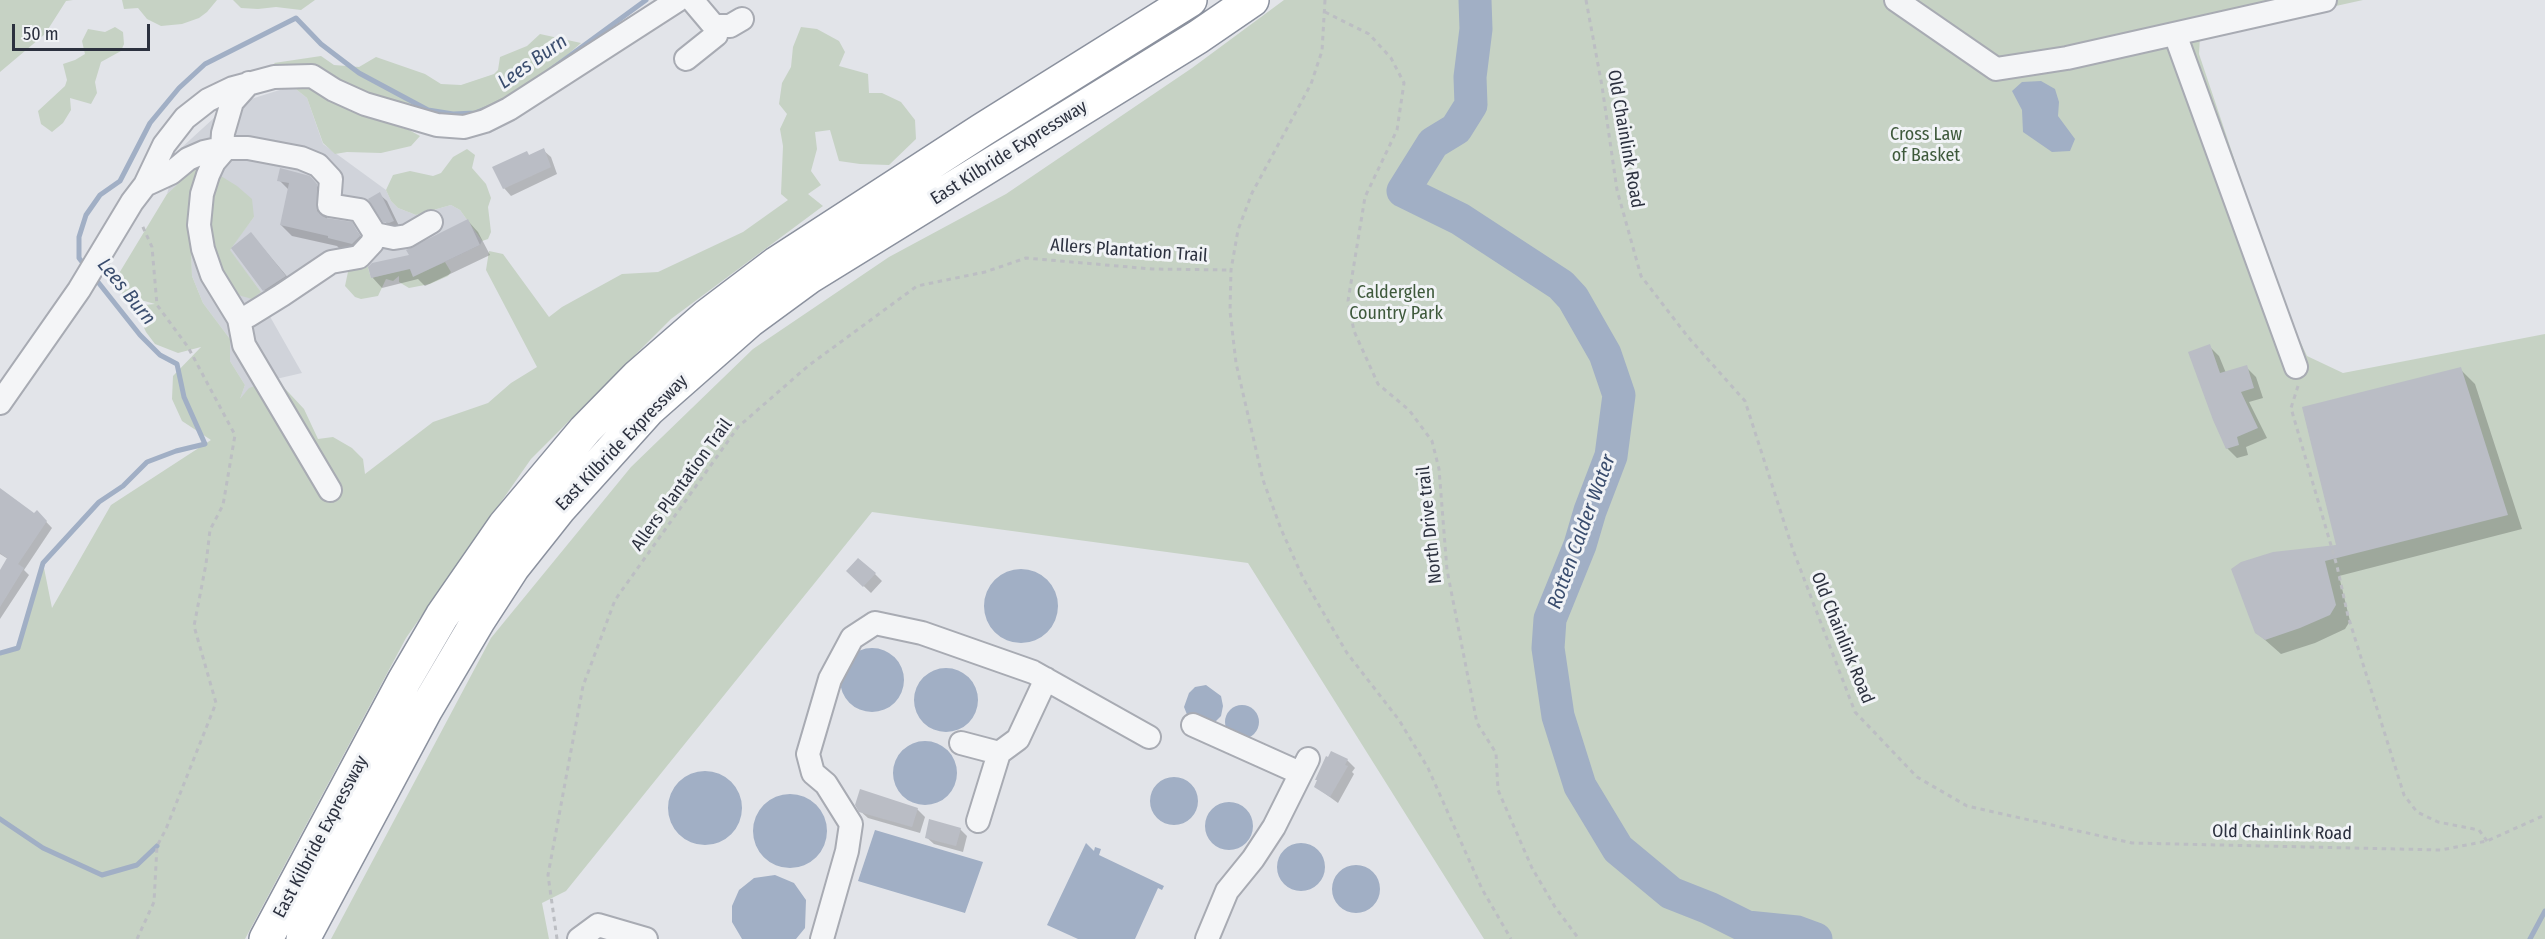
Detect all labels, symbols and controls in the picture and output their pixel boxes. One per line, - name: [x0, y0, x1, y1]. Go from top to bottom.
- scale bar: [15, 12, 153, 50]
- text: 50 m: [23, 23, 59, 45]
- water label: Lees Burn: [494, 30, 572, 94]
- street label: Old Chainlink Road: [1602, 68, 1648, 210]
- street label: East Kilbride Expressway: [927, 96, 1091, 210]
- park label: Cross Law of Basket: [1890, 124, 1962, 166]
- street label: Allers Plantation Trail: [1050, 235, 1208, 267]
- water label: Lees Burn: [92, 254, 160, 330]
- park label: Calderglen Country Park: [1349, 282, 1443, 324]
- street label: East Kilbride Expressway: [552, 371, 692, 515]
- street label: Allers Plantation Trail: [627, 415, 737, 555]
- water label: Rotten Calder Water: [1543, 451, 1621, 613]
- street label: North Drive trail: [1413, 465, 1447, 585]
- street label: Old Chainlink Road: [1806, 569, 1878, 707]
- street label: East Kilbride Expressway: [269, 752, 373, 922]
- street label: Old Chainlink Road: [2212, 821, 2352, 845]

